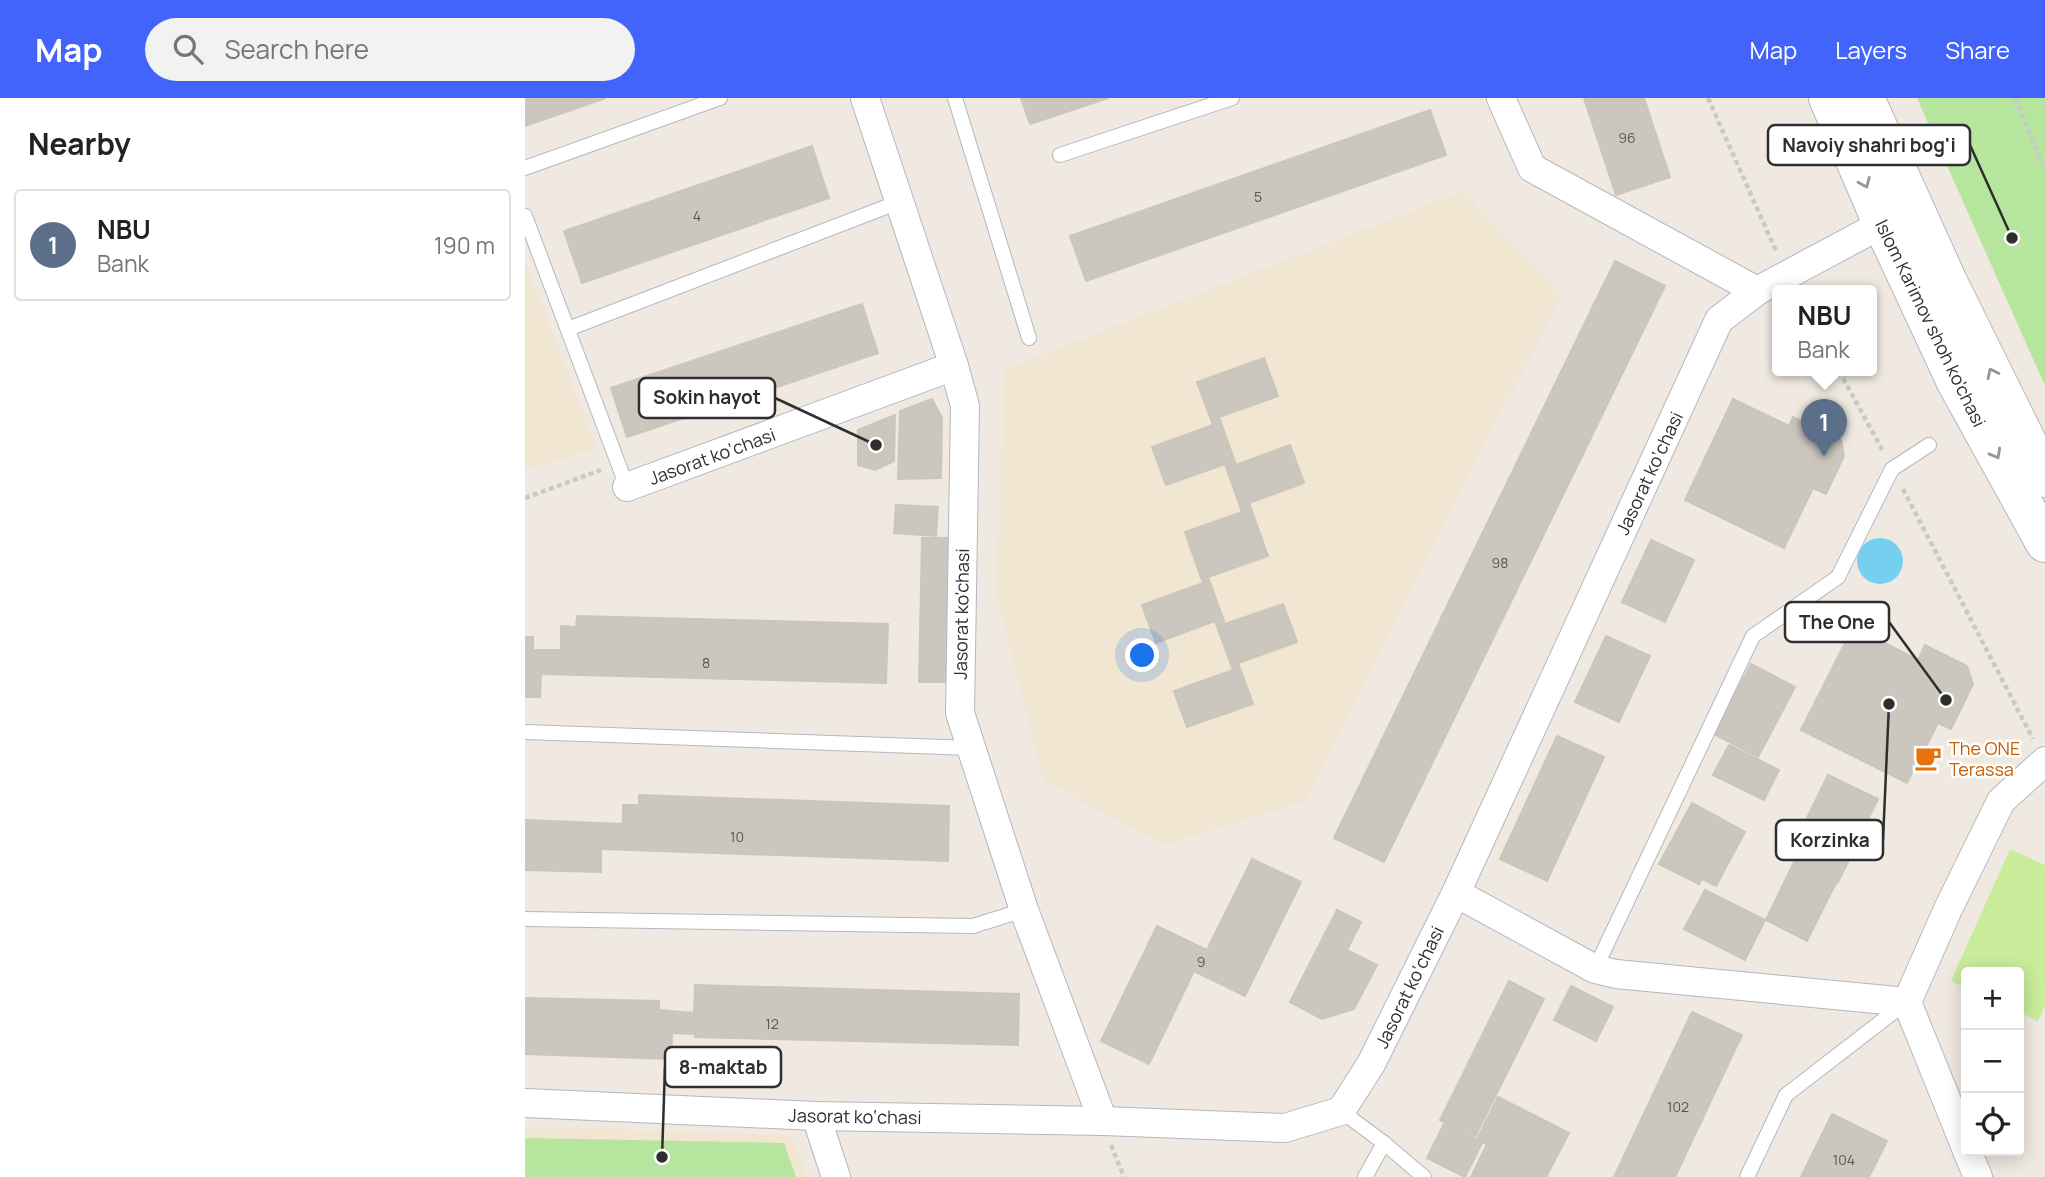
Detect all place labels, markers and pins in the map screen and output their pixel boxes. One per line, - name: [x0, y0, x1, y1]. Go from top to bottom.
- callout: Navoiy shahri bog'i: [1768, 125, 1970, 165]
- callout: Sokin hayot: [639, 378, 775, 418]
- pin: 1: [1801, 399, 1847, 457]
- callout: The One: [1785, 602, 1889, 642]
- place label: The ONE Terassa: [1949, 736, 2020, 781]
- cafe icon: The ONE Terassa: [1913, 743, 1943, 773]
- callout: Korzinka: [1776, 820, 1883, 860]
- callout: 8-maktab: [665, 1047, 781, 1087]

